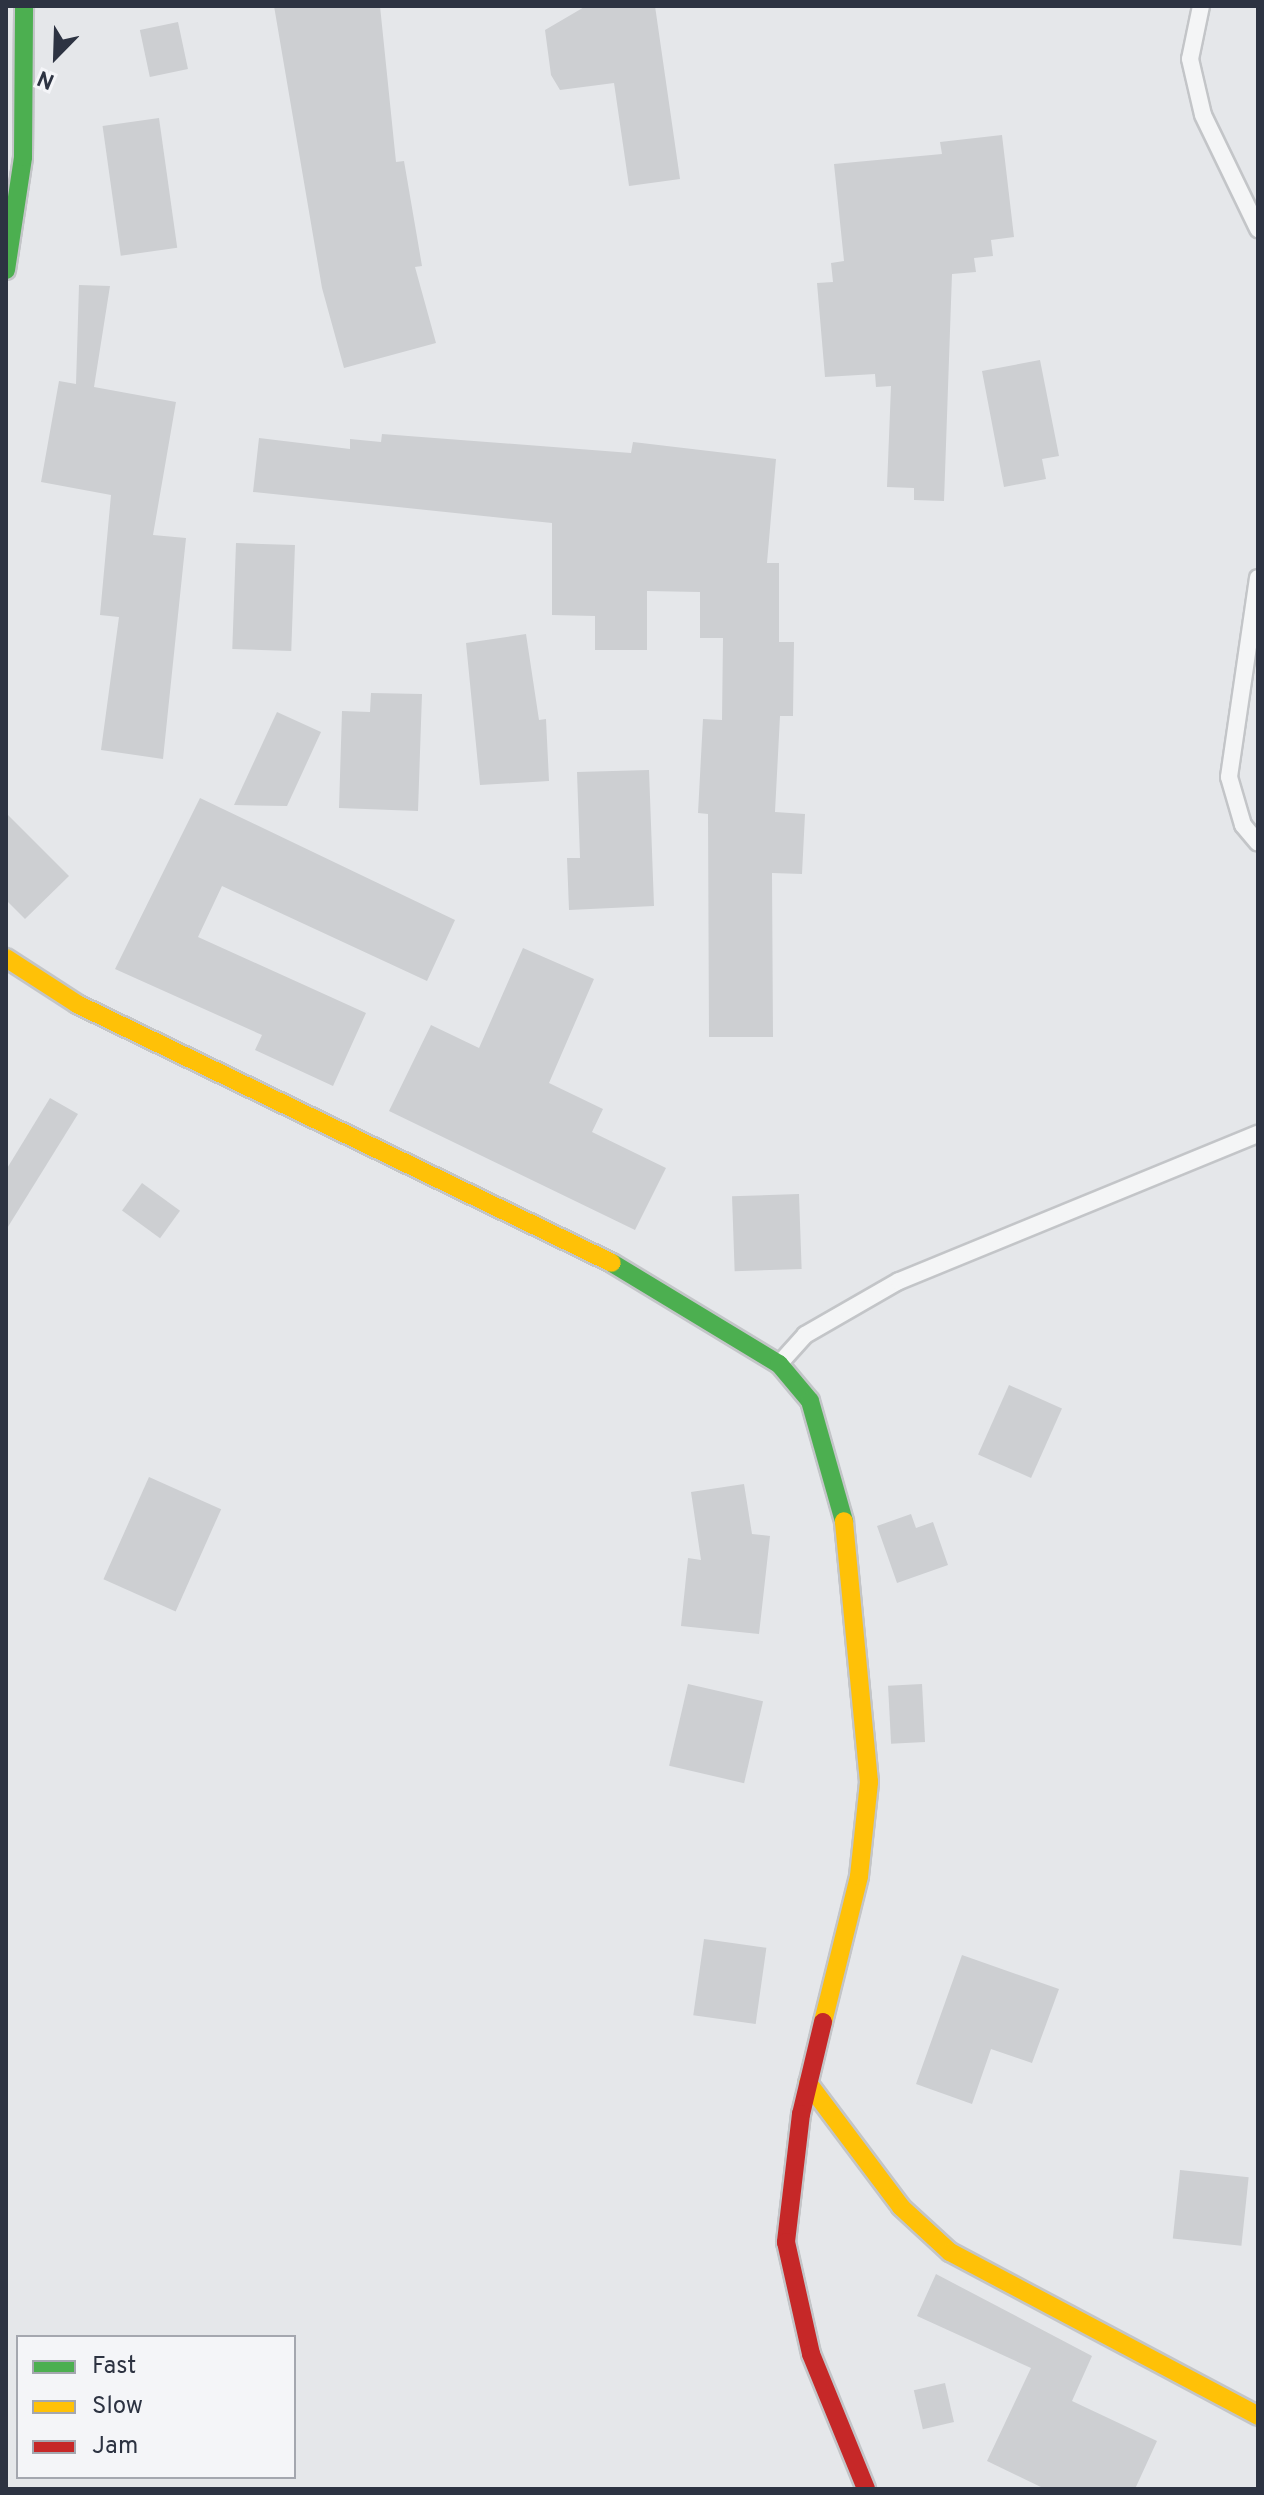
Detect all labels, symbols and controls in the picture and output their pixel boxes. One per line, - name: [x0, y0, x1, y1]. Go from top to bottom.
- north arrow: [16, 16, 96, 96]
- text: N: [34, 63, 59, 94]
- legend: [16, 2335, 296, 2479]
- text: Fast: [92, 2352, 136, 2382]
- text: Slow: [92, 2392, 143, 2422]
- text: Jam: [92, 2432, 138, 2462]

